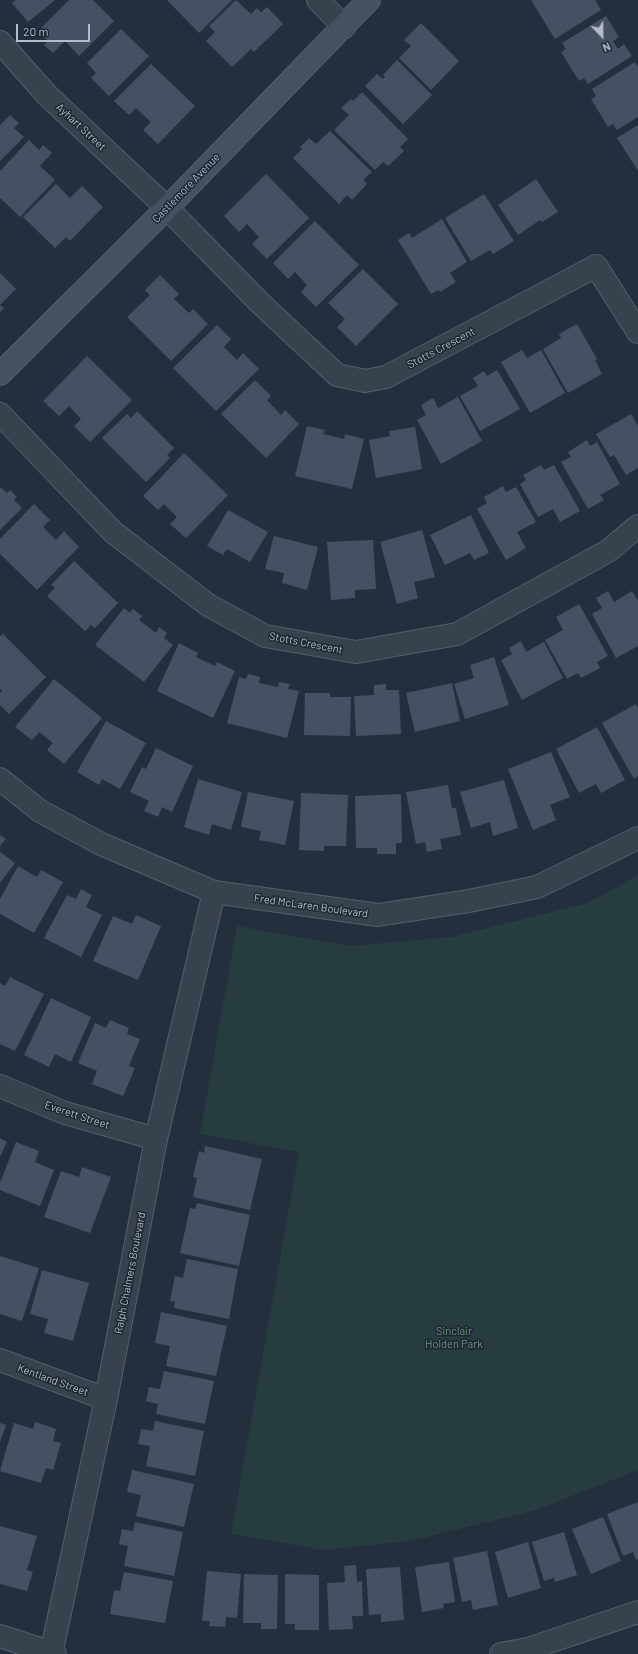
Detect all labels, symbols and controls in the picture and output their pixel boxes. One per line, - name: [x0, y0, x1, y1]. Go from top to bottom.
- scale bar: [18, 16, 92, 42]
- north arrow: [582, 16, 622, 56]
- text: 20 m: [23, 24, 49, 38]
- text: N: [601, 40, 613, 55]
- street label: Ayhart Street: [53, 101, 109, 153]
- street label: Castlemore Avenue: [149, 150, 223, 226]
- street label: Stotts Crescent: [405, 325, 477, 371]
- street label: Stotts Crescent: [268, 629, 344, 657]
- street label: Fred McLaren Boulevard: [253, 891, 369, 921]
- street label: Everett Street: [43, 1098, 111, 1132]
- street label: Ralph Chalmers Boulevard: [112, 1211, 148, 1335]
- park label: Sinclair Holden Park: [425, 1324, 483, 1350]
- street label: Kentland Street: [16, 1361, 90, 1399]

